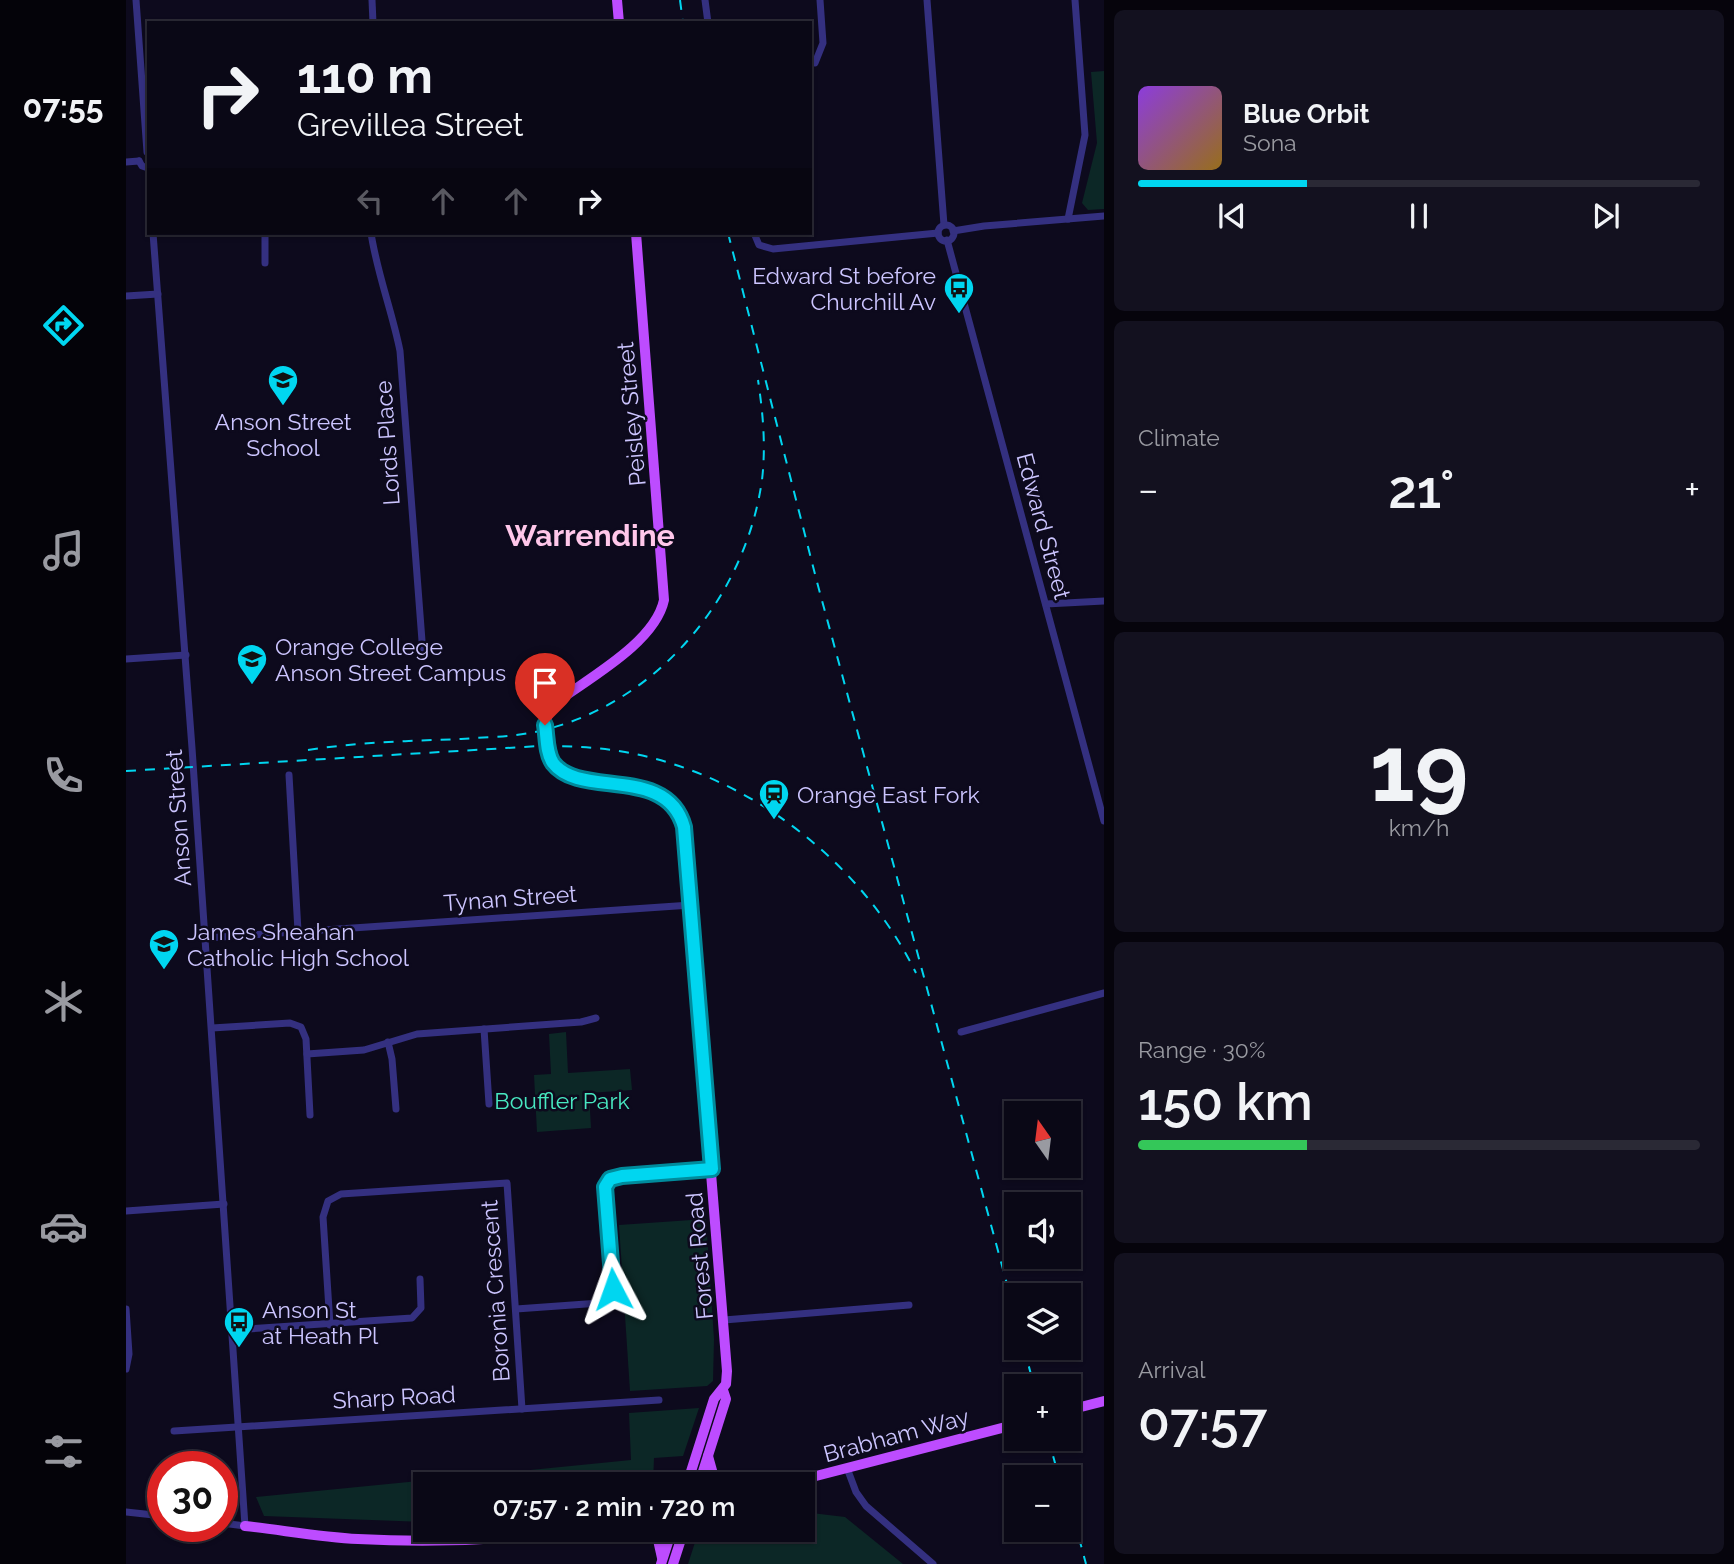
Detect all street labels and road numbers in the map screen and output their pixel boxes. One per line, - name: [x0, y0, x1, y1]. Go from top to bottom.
- street label: Peisley Street: [611, 341, 651, 487]
- street label: Lords Place: [369, 380, 405, 506]
- street label: Edward Street: [1011, 450, 1077, 603]
- street label: Anson Street: [160, 749, 196, 887]
- street label: Tynan Street: [442, 880, 578, 916]
- street label: Forest Road: [680, 1191, 718, 1321]
- street label: Boronia Crescent: [475, 1199, 515, 1383]
- street label: Sharp Road: [332, 1380, 456, 1414]
- street label: Brabham Way: [820, 1403, 972, 1467]

